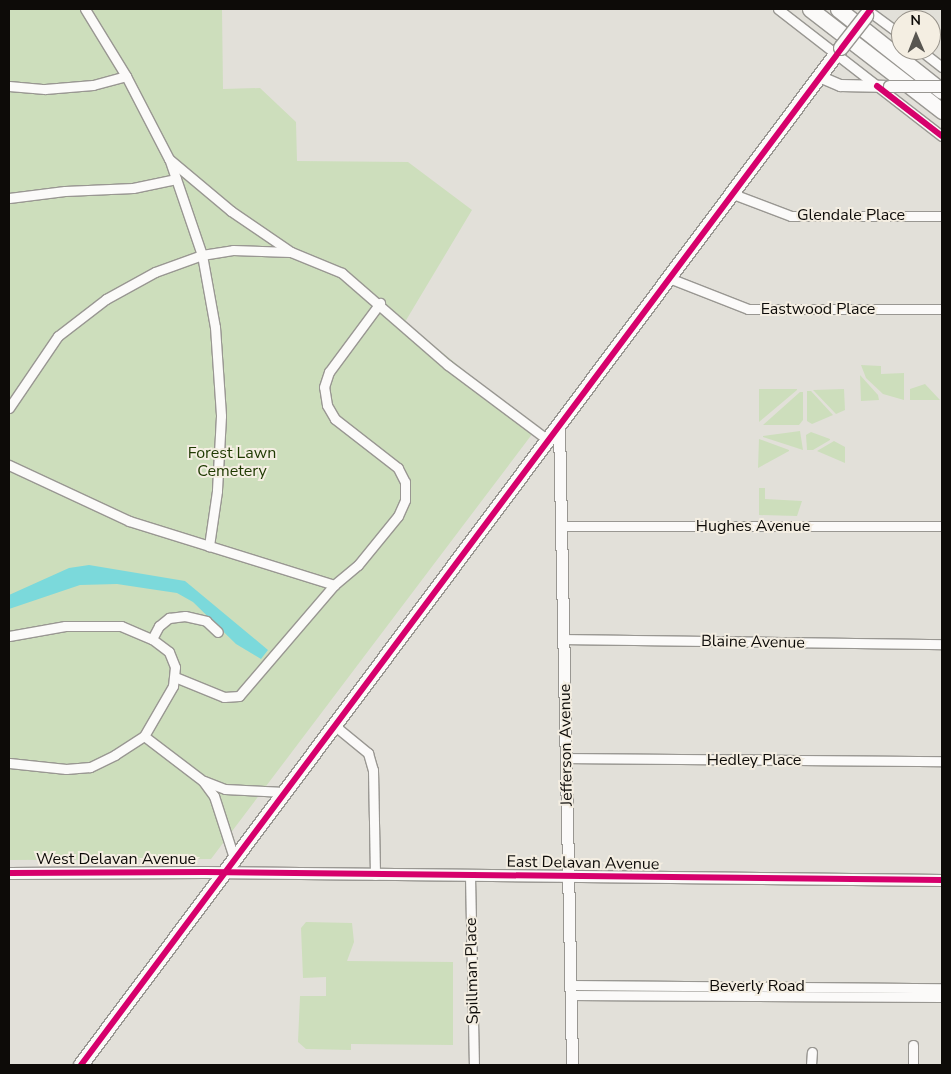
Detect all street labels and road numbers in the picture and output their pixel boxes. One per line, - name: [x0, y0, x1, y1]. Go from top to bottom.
- street label: Glendale Place: [797, 205, 905, 225]
- street label: Eastwood Place: [761, 299, 875, 319]
- street label: Hughes Avenue: [696, 516, 810, 536]
- street label: Blaine Avenue: [701, 631, 805, 653]
- street label: Jefferson Avenue: [555, 684, 577, 806]
- street label: Hedley Place: [707, 750, 801, 770]
- street label: West Delavan Avenue: [36, 849, 196, 869]
- street label: East Delavan Avenue: [506, 852, 660, 874]
- street label: Spillman Place: [461, 917, 483, 1025]
- street label: Beverly Road: [709, 976, 805, 996]

